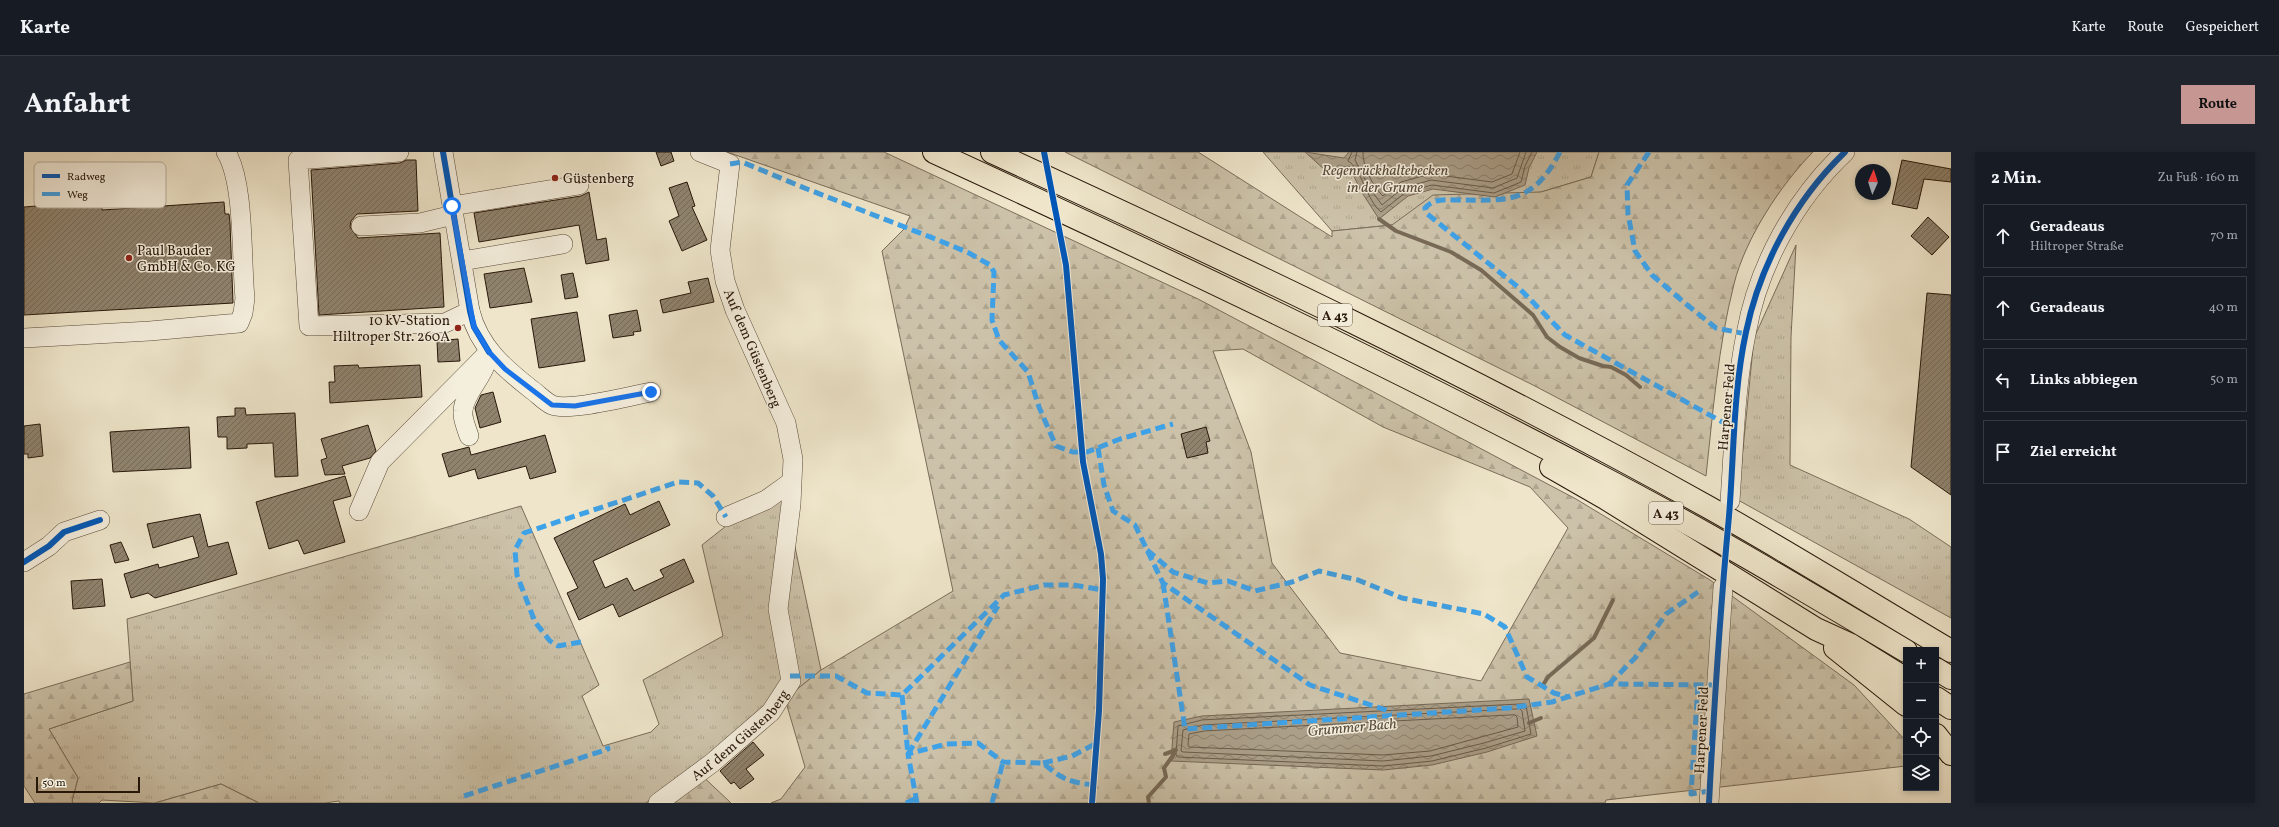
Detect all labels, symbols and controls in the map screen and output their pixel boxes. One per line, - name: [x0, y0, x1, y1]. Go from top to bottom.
- text: Karte: [20, 15, 70, 41]
- text: Karte: [2072, 18, 2106, 37]
- text: Route: [2128, 18, 2164, 37]
- text: Gespeichert: [2186, 18, 2259, 37]
- text: Anfahrt: [24, 85, 131, 124]
- button: Route: [2181, 85, 2255, 124]
- water label: Regenrückhaltebecken in der Grume: [1322, 161, 1448, 199]
- legend: [34, 162, 166, 208]
- north arrow: [1855, 164, 1891, 200]
- text: 2 Min.: [1991, 167, 2042, 190]
- text: Zu Fuß · 160 m: [2158, 169, 2239, 187]
- text: Radweg: [67, 170, 106, 185]
- place label: Güstenberg: [563, 170, 634, 189]
- marker: Güstenberg: [550, 173, 560, 183]
- text: Weg: [67, 188, 88, 203]
- route start: [443, 197, 461, 215]
- text: Geradeaus: [2030, 217, 2105, 238]
- icon: ahead: [1992, 225, 2014, 247]
- text: 70 m: [2210, 227, 2238, 245]
- text: Hiltroper Straße: [2030, 238, 2124, 256]
- place label: Paul Bauder GmbH & Co. KG: [137, 242, 236, 277]
- marker: Paul Bauder GmbH & Co. KG: [124, 253, 134, 263]
- street label: Auf dem Güstenberg: [718, 286, 785, 411]
- icon: ahead: [1992, 297, 2014, 319]
- text: Geradeaus: [2030, 298, 2105, 319]
- text: 40 m: [2209, 299, 2238, 317]
- road number: A 43: [1318, 304, 1352, 326]
- place label: 10 kV-Station Hiltroper Str. 260A: [333, 312, 450, 347]
- marker: 10 kV-Station Hiltroper Str. 260A: [453, 323, 463, 333]
- street label: Harpener Feld: [1714, 363, 1741, 452]
- icon: left: [1992, 369, 2014, 391]
- text: Links abbiegen: [2030, 370, 2138, 391]
- text: 50 m: [2210, 371, 2238, 389]
- route end: [642, 383, 660, 401]
- icon: arrive: [1992, 441, 2014, 463]
- text: Ziel erreicht: [2030, 442, 2117, 463]
- road number: A 43: [1649, 502, 1683, 524]
- map controls: [1903, 647, 1939, 791]
- button: +: [1903, 647, 1939, 683]
- button: −: [1903, 683, 1939, 719]
- street label: Auf dem Güstenberg: [688, 686, 794, 786]
- street label: Harpener Feld: [1691, 686, 1714, 774]
- water label: Grummer Bach: [1307, 714, 1398, 743]
- button: locate: [1903, 719, 1939, 755]
- button: layers: [1903, 755, 1939, 791]
- scale bar: [36, 775, 140, 794]
- text: 50 m: [42, 776, 66, 791]

